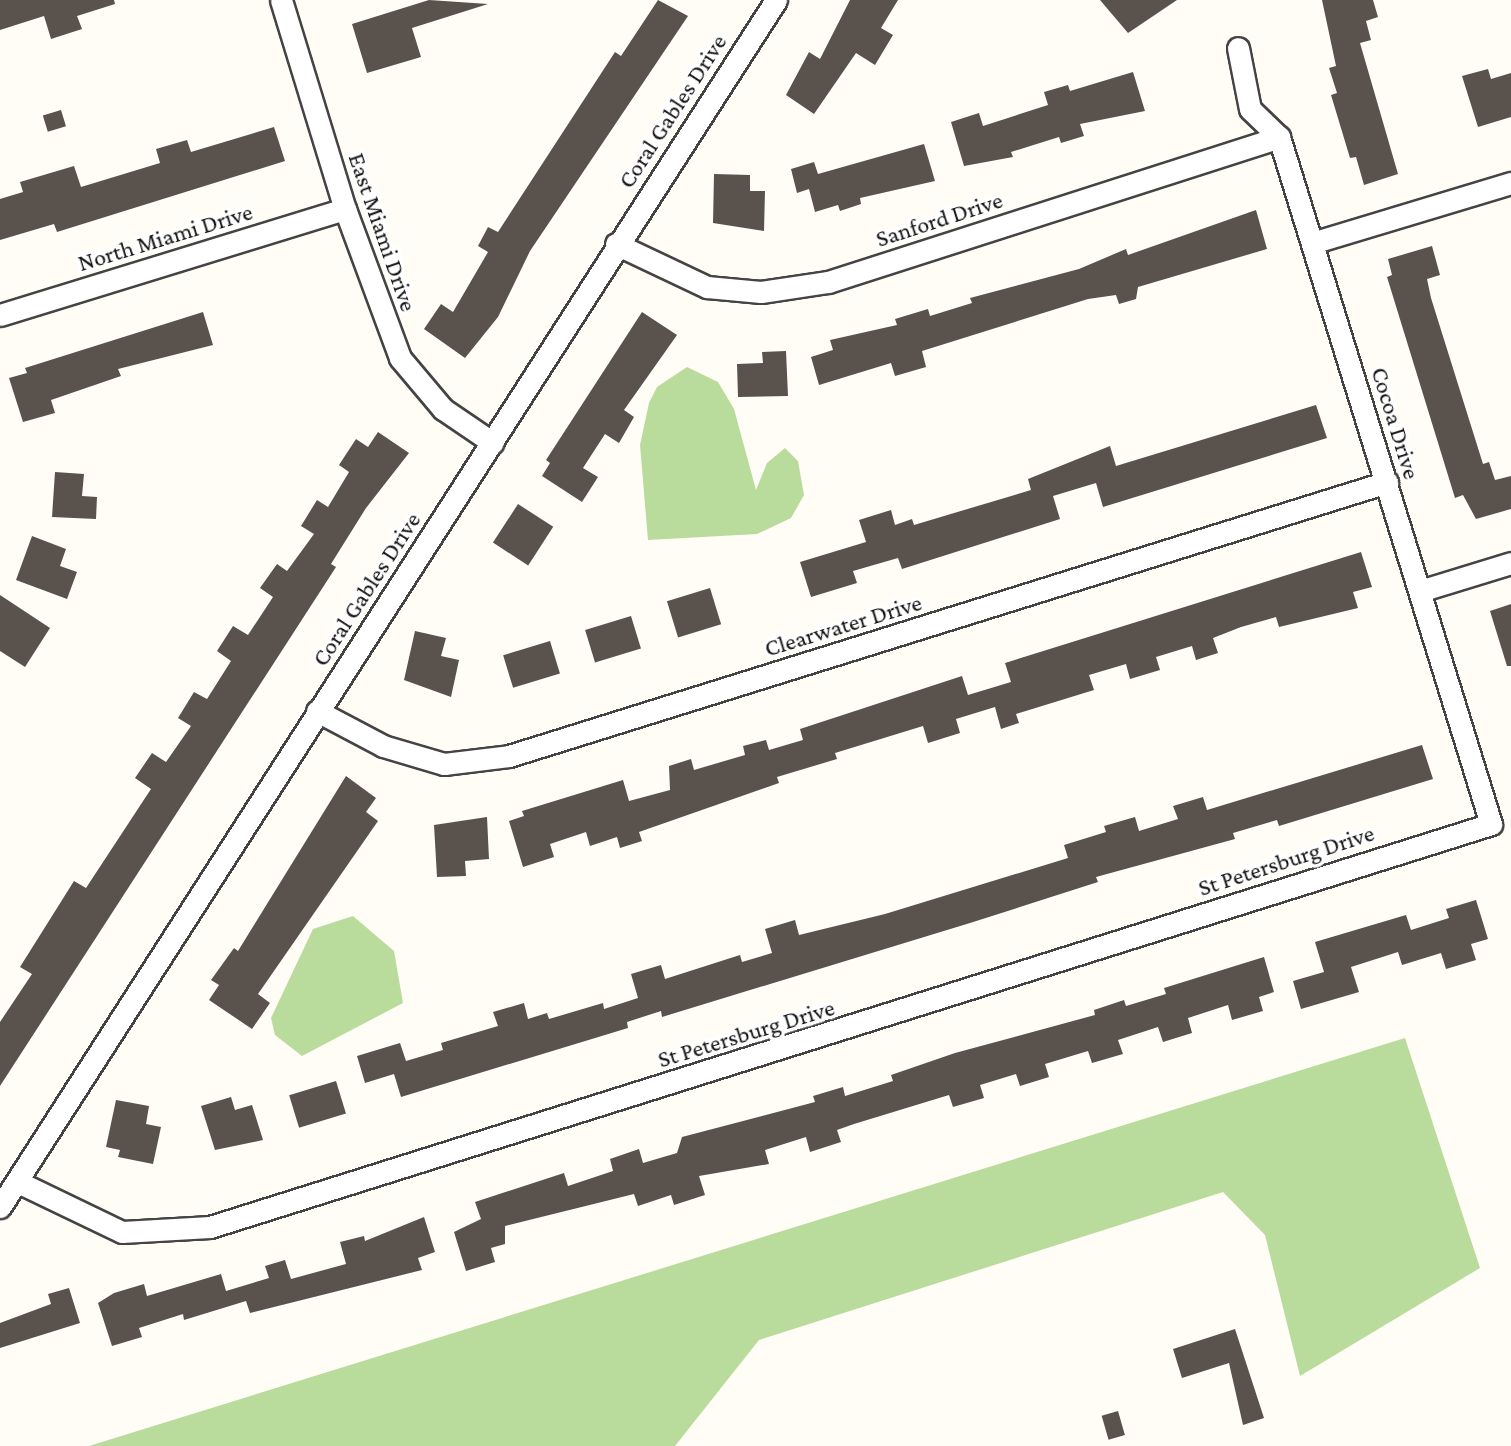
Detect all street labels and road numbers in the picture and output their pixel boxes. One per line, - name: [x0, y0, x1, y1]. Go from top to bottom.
- street label: Coral Gables Drive: [612, 29, 732, 193]
- street label: East Miami Drive: [342, 149, 424, 315]
- street label: Sanford Drive: [872, 185, 1006, 253]
- street label: North Miami Drive: [74, 197, 256, 277]
- street label: Cocoa Drive: [1365, 364, 1427, 482]
- street label: Coral Gables Drive: [306, 507, 426, 671]
- street label: Clearwater Drive: [761, 587, 925, 663]
- street label: St Petersburg Drive: [1194, 818, 1378, 902]
- street label: St Petersburg Drive: [654, 992, 838, 1074]

